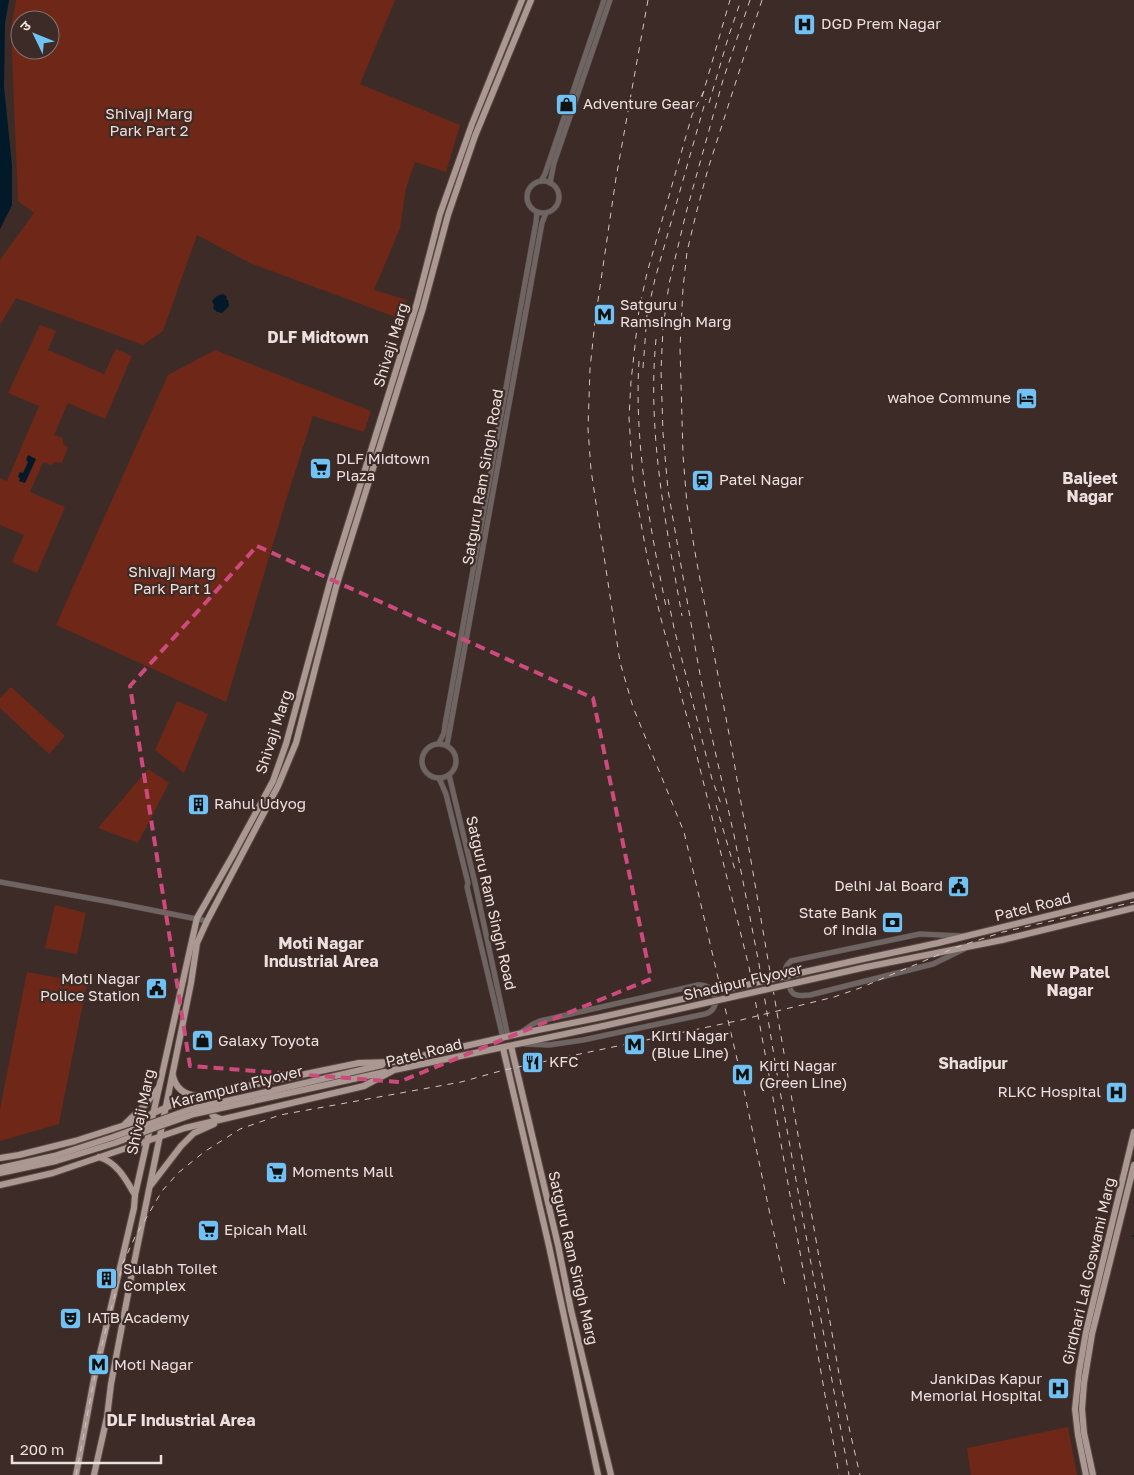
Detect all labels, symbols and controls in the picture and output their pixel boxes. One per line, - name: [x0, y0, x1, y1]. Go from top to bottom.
- north arrow: [10, 10, 60, 60]
- hospital icon: DGD Prem Nagar: [793, 12, 817, 36]
- place label: DGD Prem Nagar: [821, 14, 941, 32]
- text: उ: [16, 16, 35, 35]
- shop icon: Adventure Gear: [555, 92, 579, 116]
- place label: Adventure Gear: [583, 94, 695, 112]
- park label: Shivaji Marg Park Part 2: [105, 104, 193, 139]
- place label: Satguru Ramsingh Marg: [620, 295, 732, 330]
- street label: Shivaji Marg: [369, 300, 411, 389]
- metro station icon: Satguru Ramsingh Marg: [592, 302, 616, 326]
- district label: DLF Midtown: [267, 327, 369, 347]
- hotel icon: wahoe Commune: [1015, 386, 1039, 410]
- street label: Satguru Ram Singh Road: [458, 387, 506, 566]
- place label: wahoe Commune: [887, 388, 1011, 406]
- place label: DLF Midtown Plaza: [336, 449, 430, 484]
- supermarket icon: DLF Midtown Plaza: [308, 456, 332, 480]
- station icon: Patel Nagar: [691, 468, 715, 492]
- district label: Baljeet Nagar: [1062, 468, 1118, 506]
- place label: Patel Nagar: [719, 470, 804, 488]
- park label: Shivaji Marg Park Part 1: [128, 562, 216, 597]
- street label: Shivaji Marg: [251, 687, 295, 776]
- building icon: Rahul Udyog: [186, 792, 210, 816]
- place label: Rahul Udyog: [214, 794, 306, 812]
- street label: Satguru Ram Singh Road: [463, 814, 521, 992]
- public building icon: Delhi Jal Board: [947, 874, 971, 898]
- place label: Delhi Jal Board: [834, 876, 943, 894]
- street label: Patel Road: [993, 888, 1073, 924]
- place label: State Bank of India: [799, 903, 878, 938]
- bank icon: State Bank of India: [881, 910, 905, 934]
- district label: Moti Nagar Industrial Area: [263, 933, 379, 971]
- street label: Shadipur Flyover: [682, 959, 804, 1003]
- district label: New Patel Nagar: [1030, 962, 1111, 1000]
- place label: Moti Nagar Police Station: [40, 969, 140, 1004]
- public building icon: Moti Nagar Police Station: [144, 976, 168, 1000]
- place label: Kirti Nagar (Blue Line): [651, 1026, 729, 1061]
- shop icon: Galaxy Toyota: [190, 1029, 214, 1053]
- place label: Galaxy Toyota: [218, 1031, 319, 1049]
- metro station icon: Kirti Nagar (Blue Line): [623, 1033, 647, 1057]
- street label: Patel Road: [384, 1034, 464, 1070]
- restaurant icon: KFC: [521, 1050, 545, 1074]
- place label: KFC: [549, 1052, 578, 1070]
- district label: Shadipur: [938, 1053, 1008, 1073]
- place label: Kirti Nagar (Green Line): [759, 1056, 848, 1091]
- street label: Karampura Flyover: [169, 1061, 305, 1111]
- metro station icon: Kirti Nagar (Green Line): [731, 1063, 755, 1087]
- street label: Shivaji Marg: [122, 1067, 158, 1156]
- hospital icon: RLKC Hospital: [1105, 1080, 1129, 1104]
- place label: RLKC Hospital: [997, 1082, 1101, 1100]
- supermarket icon: Moments Mall: [264, 1160, 288, 1184]
- place label: Moments Mall: [292, 1162, 394, 1180]
- street label: Satguru Ram Singh Marg: [545, 1169, 603, 1346]
- street label: Girdhari Lal Goswami Marg: [1058, 1175, 1118, 1366]
- supermarket icon: Epicah Mall: [196, 1218, 220, 1242]
- place label: Epicah Mall: [224, 1220, 307, 1238]
- place label: Sulabh Toilet Complex: [123, 1259, 217, 1294]
- building icon: Sulabh Toilet Complex: [95, 1266, 119, 1290]
- theatre icon: IATB Academy: [59, 1306, 83, 1330]
- place label: IATB Academy: [87, 1308, 190, 1326]
- metro station icon: Moti Nagar: [86, 1353, 110, 1377]
- place label: Moti Nagar: [114, 1355, 193, 1373]
- place label: JankiDas Kapur Memorial Hospital: [910, 1369, 1042, 1404]
- hospital icon: JankiDas Kapur Memorial Hospital: [1046, 1376, 1070, 1400]
- district label: DLF Industrial Area: [106, 1410, 256, 1430]
- scale bar: [12, 1432, 161, 1464]
- text: 200 m: [20, 1440, 64, 1458]

